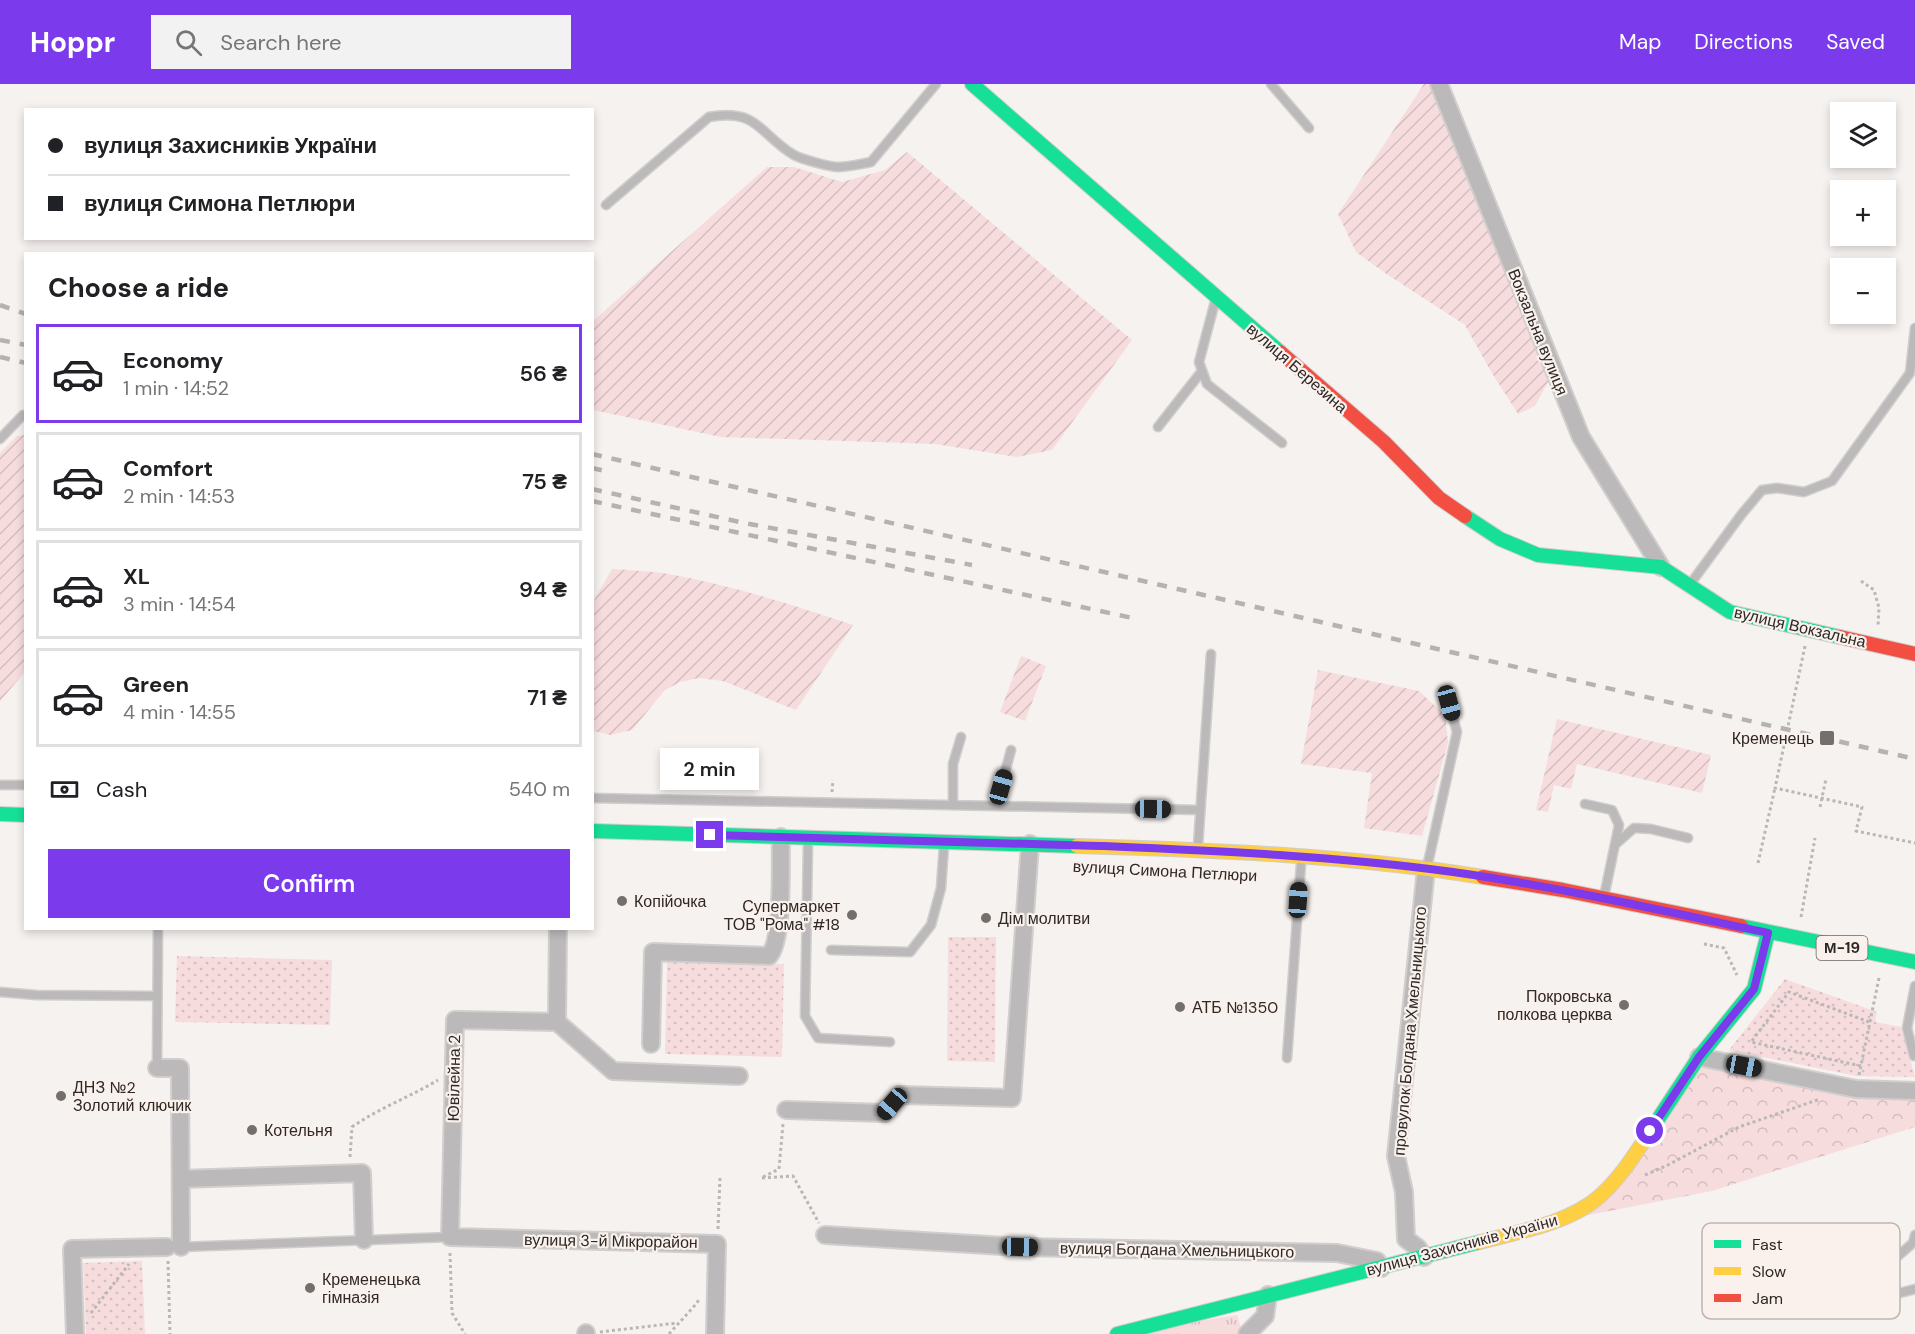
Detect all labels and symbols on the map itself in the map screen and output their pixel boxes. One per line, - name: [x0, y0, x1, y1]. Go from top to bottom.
- street label: Вокзальна вулиця: [1503, 266, 1573, 398]
- street label: вулиця Березина: [1242, 318, 1352, 418]
- street label: вулиця Вокзальна: [1732, 602, 1868, 652]
- car: [1436, 683, 1462, 723]
- place label: Кременець: [1732, 728, 1814, 749]
- marker: Кременець: [1818, 729, 1836, 747]
- callout: 2 min: [660, 748, 760, 790]
- car: [987, 767, 1015, 807]
- car: [1135, 800, 1171, 818]
- route end: [696, 821, 723, 848]
- street label: вулиця Симона Петлюри: [1072, 856, 1258, 886]
- car: [1288, 881, 1308, 919]
- place label: Копійочка: [634, 891, 707, 912]
- marker: Копійочка: [615, 894, 629, 908]
- place label: Супермаркет ТОВ "Рома" #18: [724, 896, 841, 935]
- street label: провулок Богдана Хмельницького: [1389, 905, 1431, 1157]
- marker: Супермаркет ТОВ "Рома" #18: [845, 908, 859, 922]
- place label: Дім молитви: [998, 908, 1090, 929]
- marker: Дім молитви: [979, 911, 993, 925]
- road number: М-19: [1816, 936, 1868, 960]
- place label: Покровська полкова церква: [1497, 986, 1612, 1025]
- place label: АТБ №1350: [1192, 997, 1278, 1018]
- marker: Покровська полкова церква: [1617, 998, 1631, 1012]
- marker: АТБ №1350: [1173, 1000, 1187, 1014]
- street label: Ювілейна 2: [443, 1035, 465, 1121]
- car: [1725, 1054, 1763, 1078]
- place label: ДНЗ №2 Золотий ключик: [73, 1077, 192, 1116]
- car: [873, 1085, 911, 1123]
- marker: ДНЗ №2 Золотий ключик: [54, 1089, 68, 1103]
- route start: [1636, 1117, 1663, 1144]
- place label: Котельня: [264, 1120, 333, 1141]
- marker: Котельня: [245, 1123, 259, 1137]
- street label: вулиця Захисників України: [1364, 1209, 1560, 1281]
- legend: [1702, 1223, 1900, 1319]
- street label: вулиця 3-й Мікрорайон: [524, 1229, 698, 1253]
- text: Fast: [1752, 1234, 1783, 1255]
- street label: вулиця Богдана Хмельницького: [1060, 1237, 1294, 1263]
- car: [1002, 1238, 1038, 1256]
- text: Slow: [1752, 1261, 1786, 1282]
- place label: Кременецька гімназія: [322, 1269, 421, 1308]
- marker: Кременецька гімназія: [303, 1281, 317, 1295]
- text: Jam: [1752, 1288, 1783, 1309]

